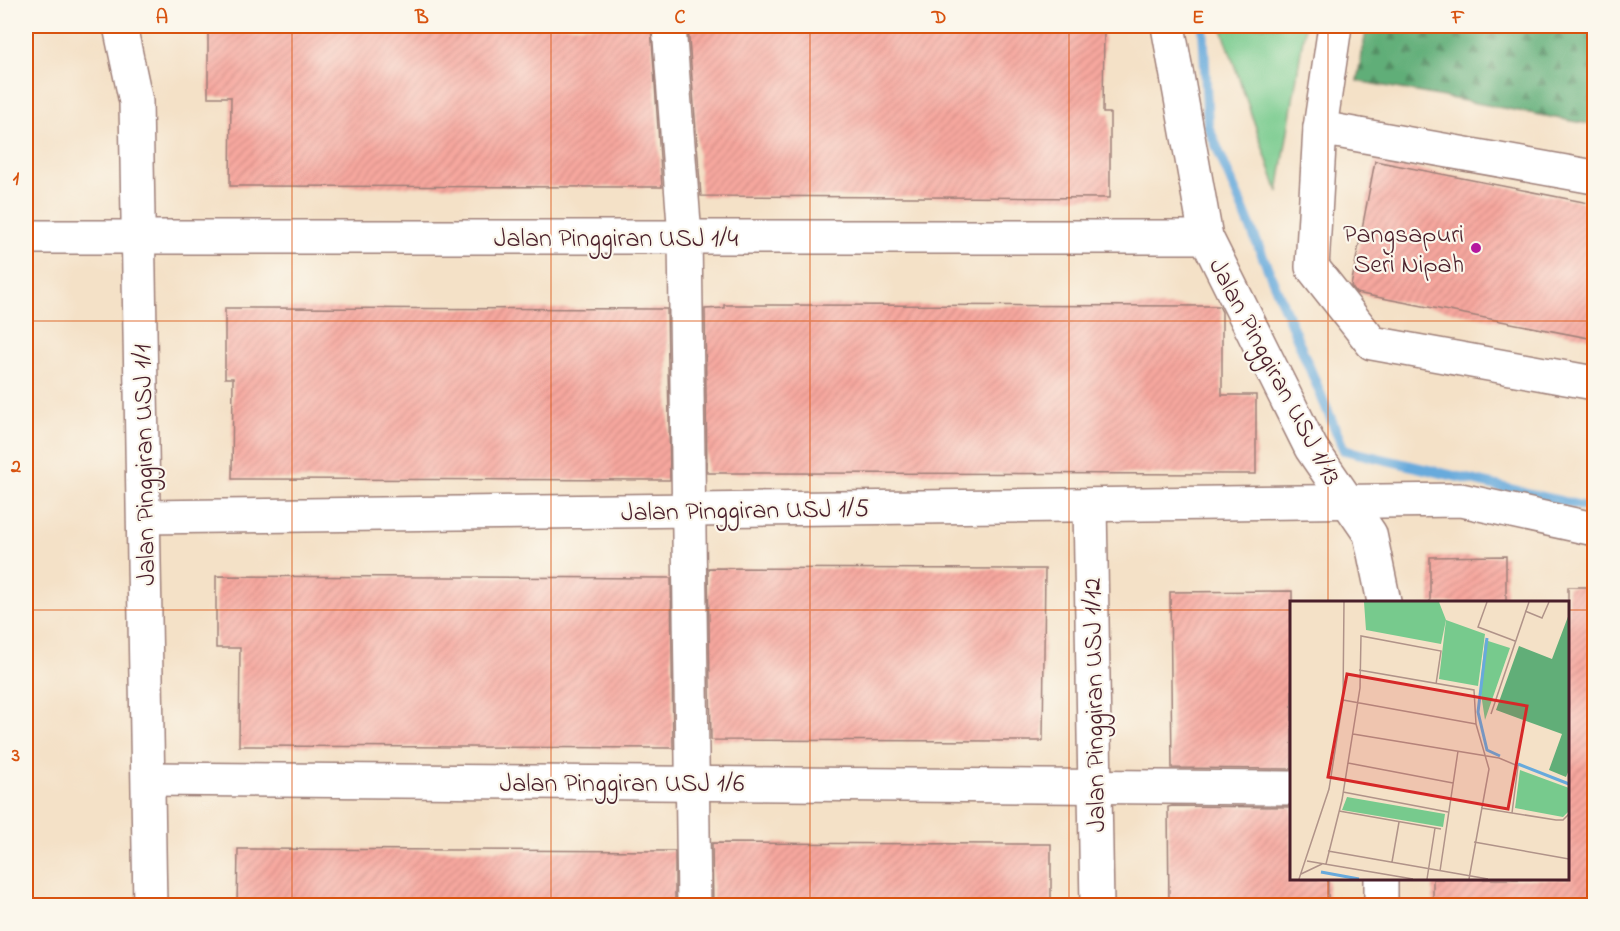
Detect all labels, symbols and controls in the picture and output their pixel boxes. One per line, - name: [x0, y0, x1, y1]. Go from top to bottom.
- text: A: [156, 4, 168, 33]
- text: B: [414, 4, 429, 33]
- text: C: [675, 4, 686, 33]
- text: D: [931, 4, 946, 33]
- text: E: [1192, 4, 1204, 33]
- text: F: [1451, 4, 1465, 33]
- text: 1: [13, 165, 20, 194]
- place label: Pangsapuri Seri Nipah: [1343, 217, 1464, 285]
- street label: Jalan Pinggiran USJ 1/4: [494, 221, 738, 259]
- marker: Pangsapuri Seri Nipah: [1469, 241, 1483, 255]
- street label: Jalan Pinggiran USJ 1/13: [1197, 252, 1349, 493]
- street label: Jalan Pinggiran USJ 1/1: [125, 344, 167, 586]
- text: 2: [10, 453, 21, 482]
- street label: Jalan Pinggiran USJ 1/5: [621, 491, 870, 533]
- street label: Jalan Pinggiran USJ 1/12: [1075, 577, 1117, 833]
- inset map: [1290, 601, 1569, 880]
- text: 3: [11, 742, 20, 771]
- street label: Jalan Pinggiran USJ 1/6: [499, 766, 745, 804]

